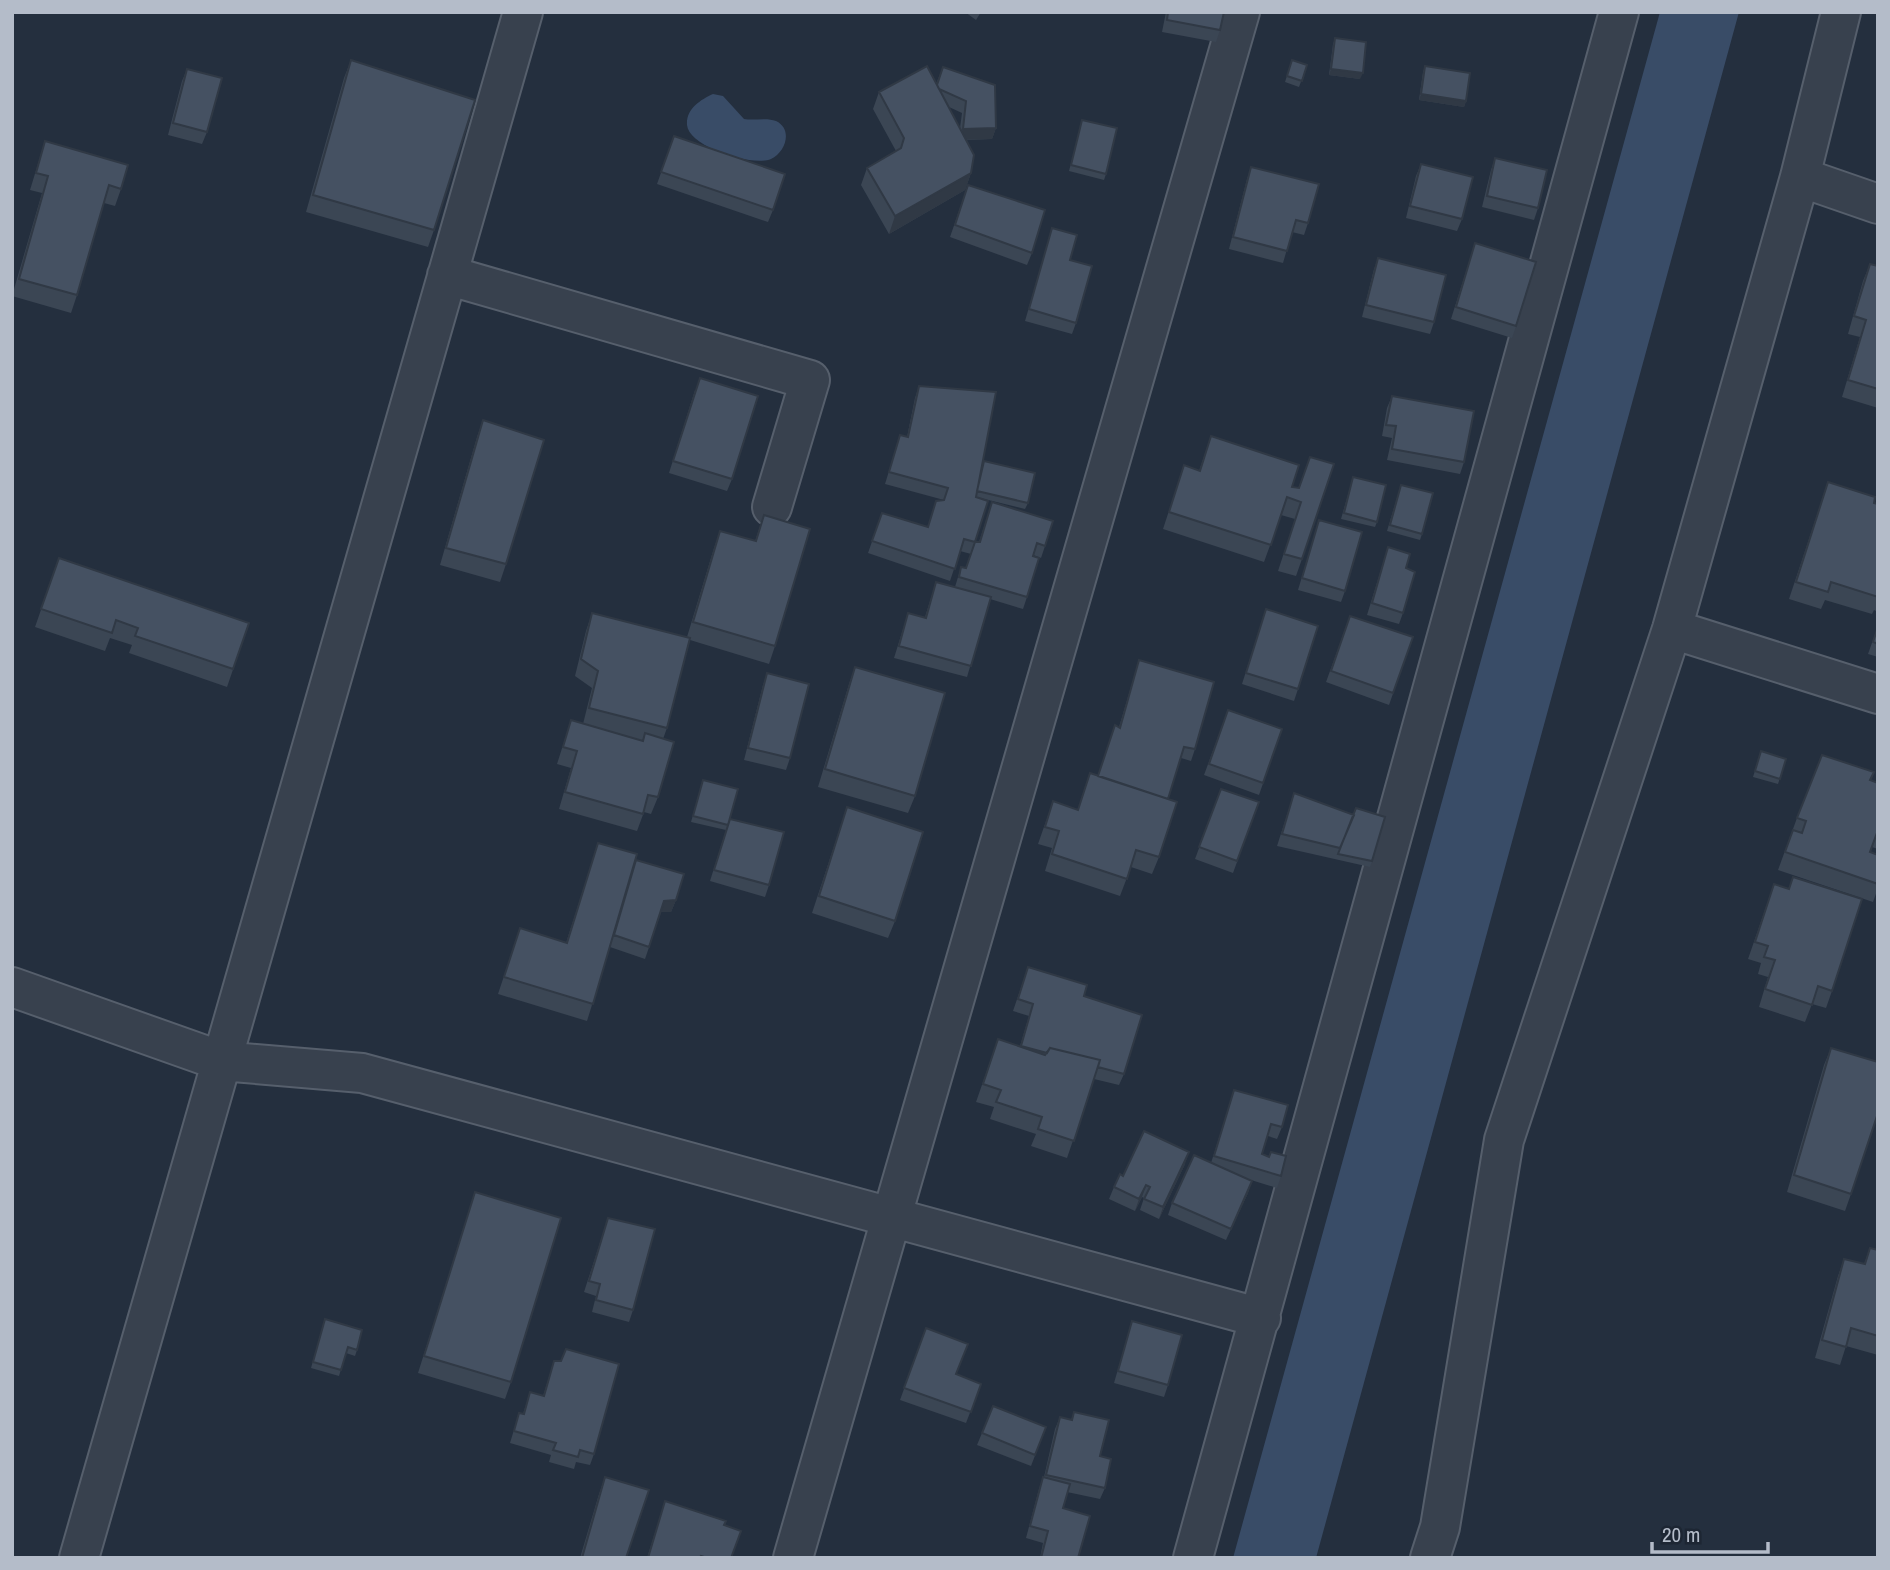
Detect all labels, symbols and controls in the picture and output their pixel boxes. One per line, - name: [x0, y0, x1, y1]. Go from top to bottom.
- scale bar: [1652, 1510, 1768, 1554]
- text: 20 m: [1662, 1520, 1700, 1549]

